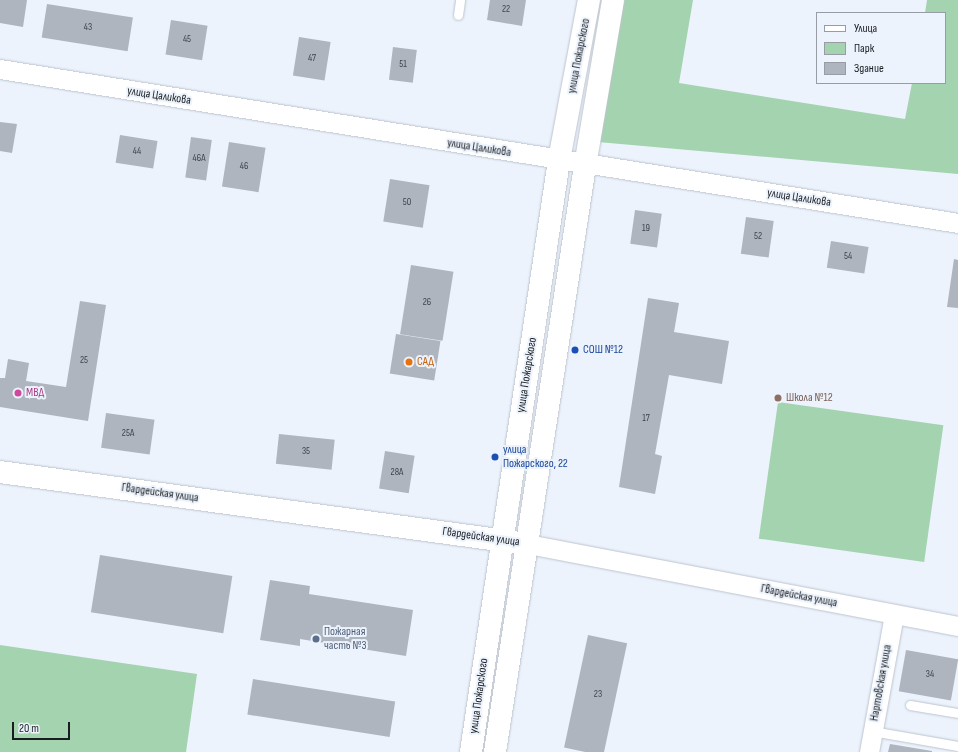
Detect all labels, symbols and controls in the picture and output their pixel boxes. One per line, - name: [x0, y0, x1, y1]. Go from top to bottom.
- house number: 22: [502, 4, 510, 16]
- legend: [816, 12, 946, 84]
- street label: улица Пожарского: [565, 17, 593, 95]
- text: Улица: [854, 21, 877, 36]
- house number: 43: [84, 22, 92, 34]
- house number: 45: [183, 34, 191, 46]
- text: Парк: [854, 41, 874, 56]
- house number: 47: [308, 53, 316, 65]
- house number: 51: [399, 59, 407, 71]
- text: Здание: [854, 61, 884, 76]
- street label: улица Цаликова: [126, 84, 192, 108]
- street label: улица Цаликова: [446, 136, 512, 160]
- house number: 44: [133, 146, 141, 158]
- house number: 46А: [193, 153, 205, 165]
- house number: 46: [240, 161, 248, 173]
- street label: улица Цаликова: [766, 186, 832, 210]
- house number: 50: [403, 197, 411, 209]
- house number: 19: [642, 223, 650, 235]
- house number: 52: [754, 231, 762, 243]
- house number: 54: [844, 251, 852, 263]
- house number: 26: [423, 297, 431, 309]
- street label: улица Пожарского: [514, 336, 540, 414]
- place label: СОШ №12: [583, 343, 623, 357]
- marker: СОШ №12: [570, 345, 580, 355]
- house number: 25: [80, 355, 88, 367]
- place label: САД: [417, 355, 434, 369]
- marker: САД: [404, 357, 414, 367]
- place label: МВД: [26, 386, 44, 400]
- marker: МВД: [13, 388, 23, 398]
- place label: Школа №12: [786, 391, 833, 405]
- marker: Школа №12: [773, 393, 783, 403]
- house number: 17: [642, 413, 650, 425]
- house number: 25А: [122, 428, 134, 440]
- place label: улица Пожарского, 22: [503, 443, 568, 471]
- house number: 35: [302, 446, 310, 458]
- marker: улица Пожарского, 22: [490, 452, 500, 462]
- house number: 28А: [391, 467, 403, 479]
- street label: Гвардейская улица: [121, 480, 199, 506]
- street label: Гвардейская улица: [442, 524, 520, 550]
- street label: Гвардейская улица: [760, 582, 838, 610]
- place label: Пожарная часть №3: [324, 625, 367, 653]
- marker: Пожарная часть №3: [311, 634, 321, 644]
- street label: Нартовская улица: [867, 644, 895, 722]
- street label: улица Пожарского: [467, 657, 491, 735]
- house number: 34: [926, 669, 934, 681]
- house number: 23: [594, 689, 602, 701]
- scale bar: [14, 714, 72, 740]
- text: 20 m: [19, 721, 39, 736]

